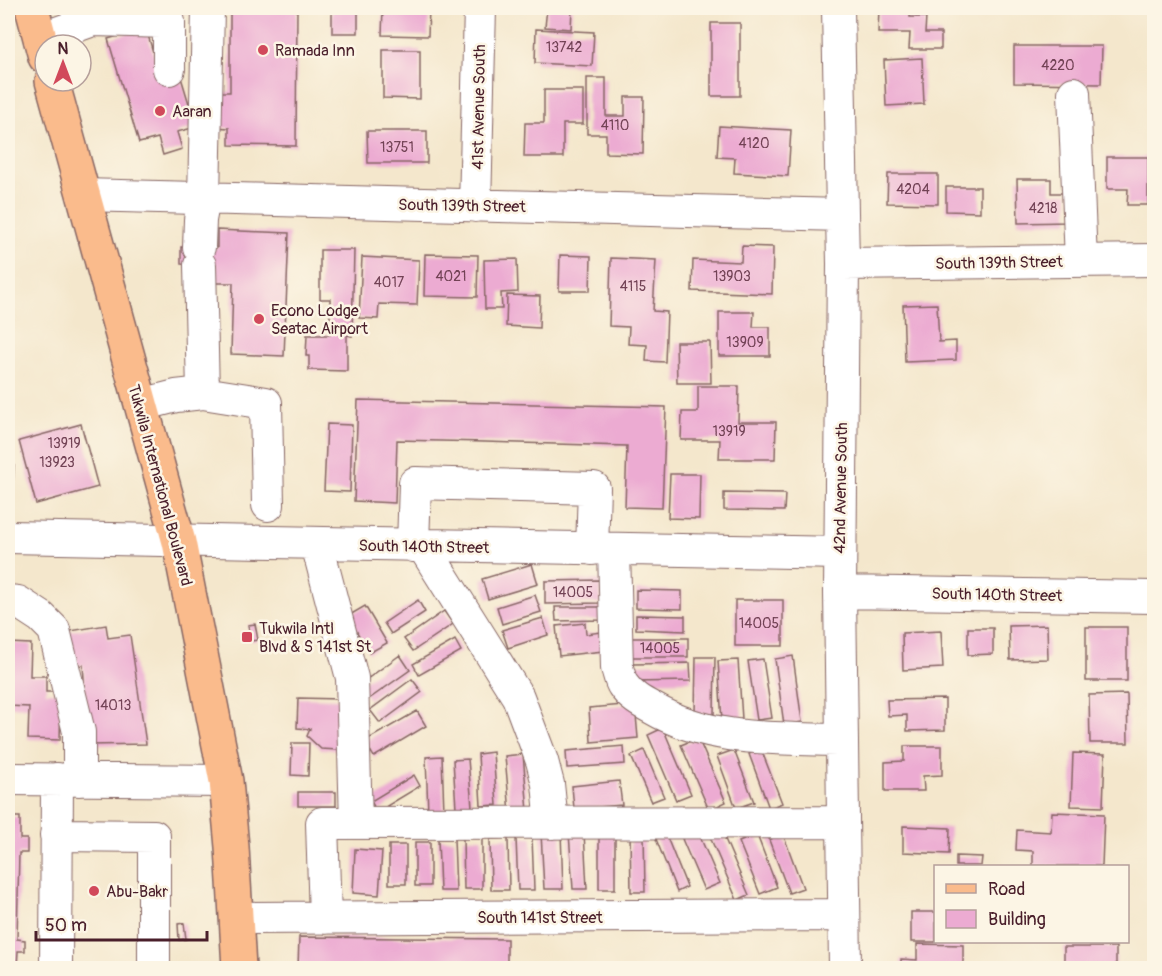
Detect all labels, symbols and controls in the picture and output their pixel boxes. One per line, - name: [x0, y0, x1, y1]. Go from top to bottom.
- north arrow: [33, 33, 93, 93]
- text: N: [58, 39, 69, 59]
- house number: 13742: [546, 39, 582, 56]
- place label: Ramada Inn: [275, 41, 355, 61]
- marker: Ramada Inn: [256, 43, 270, 57]
- street label: 41st Avenue South: [468, 44, 490, 170]
- house number: 4220: [1041, 57, 1075, 74]
- place label: Aaran: [172, 102, 212, 122]
- marker: Aaran: [153, 104, 167, 118]
- house number: 4110: [601, 117, 629, 134]
- house number: 4120: [739, 135, 769, 152]
- house number: 13751: [380, 139, 414, 156]
- house number: 4204: [896, 181, 930, 198]
- street label: South 139th Street: [398, 195, 527, 217]
- house number: 4218: [1029, 200, 1057, 217]
- street label: South 139th Street: [935, 252, 1064, 274]
- house number: 4021: [436, 268, 466, 285]
- house number: 13903: [713, 268, 751, 285]
- house number: 4017: [374, 274, 405, 291]
- house number: 4115: [620, 278, 646, 295]
- place label: Econo Lodge Seatac Airport: [271, 301, 368, 339]
- marker: Econo Lodge Seatac Airport: [252, 312, 266, 326]
- house number: 13909: [726, 334, 764, 351]
- street label: Tukwila International Boulevard: [123, 382, 197, 588]
- street label: 42nd Avenue South: [830, 422, 852, 554]
- house number: 13919: [712, 423, 746, 440]
- house number: 13919: [47, 435, 81, 452]
- house number: 13923: [39, 454, 75, 471]
- street label: South 140th Street: [358, 536, 490, 558]
- house number: 14005: [553, 584, 593, 601]
- street label: South 140th Street: [931, 584, 1063, 606]
- house number: 14005: [739, 615, 779, 632]
- place label: Tukwila Intl Blvd & S 141st St: [259, 619, 372, 657]
- marker: Tukwila Intl Blvd & S 141st St: [240, 630, 254, 644]
- house number: 14005: [640, 640, 680, 657]
- house number: 14013: [95, 697, 131, 714]
- legend: [934, 865, 1129, 943]
- text: Road: [988, 878, 1025, 901]
- place label: Abu-Bakr: [106, 882, 168, 902]
- marker: Abu-Bakr: [87, 884, 101, 898]
- scale bar: [36, 904, 207, 942]
- street label: South 141st Street: [477, 908, 603, 928]
- text: Building: [988, 908, 1046, 931]
- text: 50 m: [45, 914, 87, 937]

